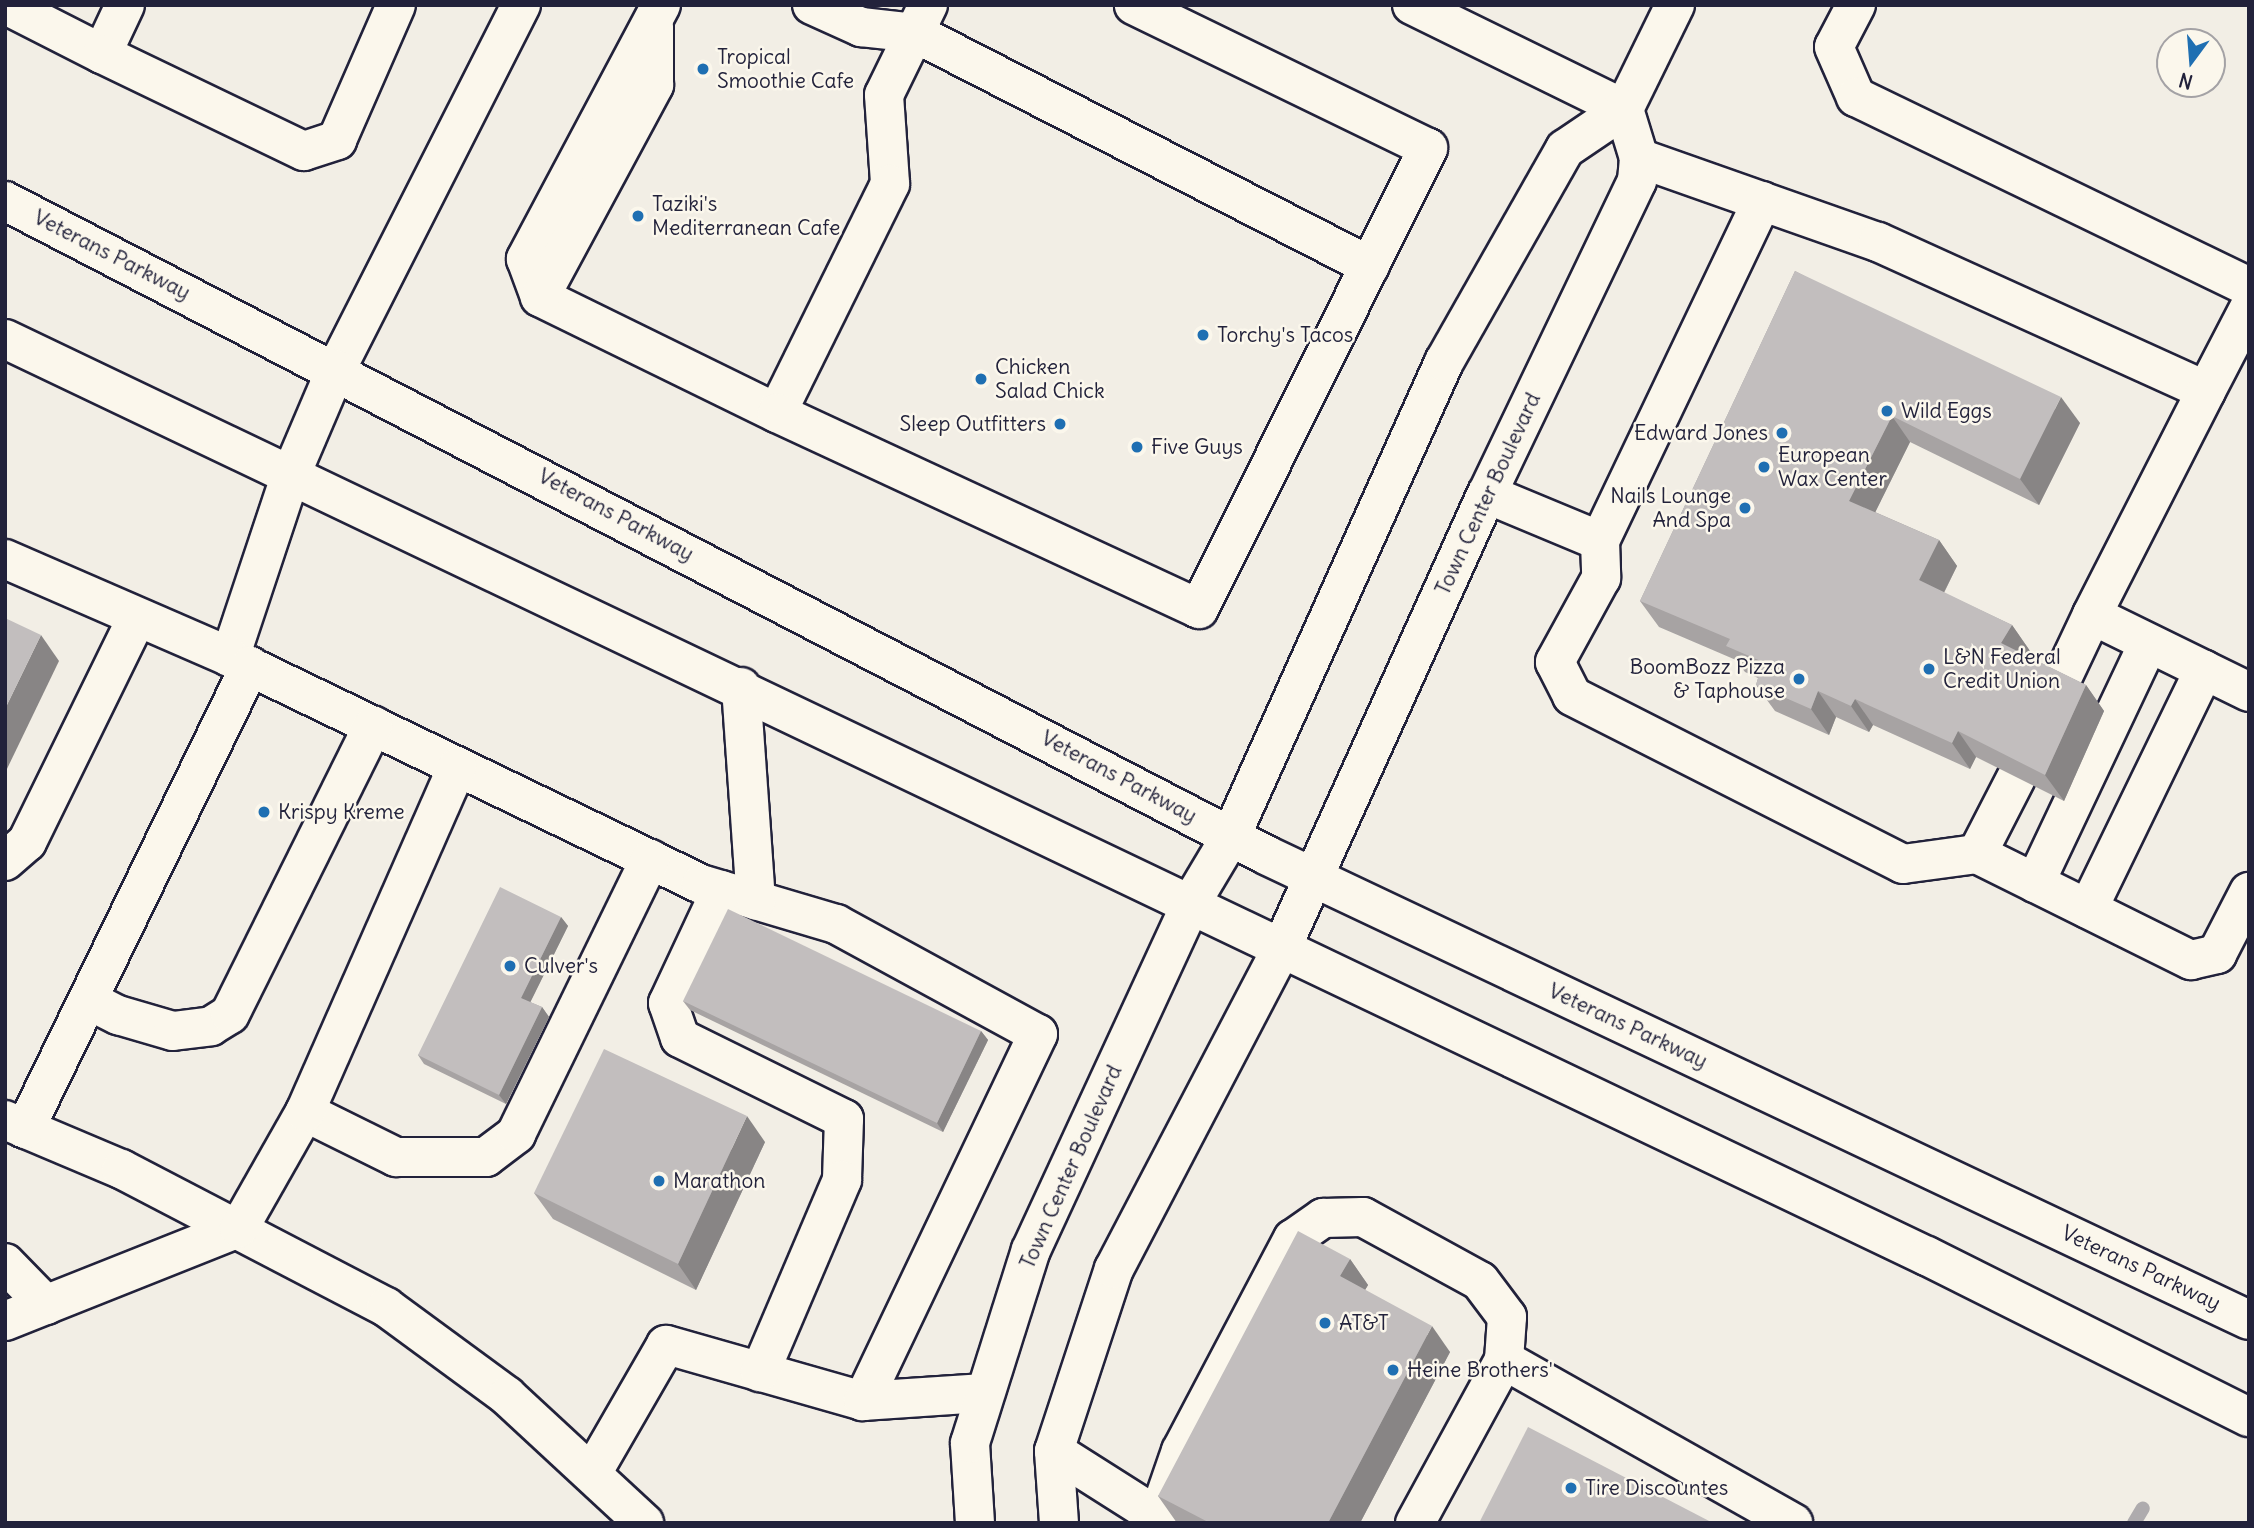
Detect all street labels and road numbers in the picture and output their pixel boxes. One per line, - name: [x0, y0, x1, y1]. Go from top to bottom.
- street label: Veterans Parkway: [29, 205, 195, 305]
- street label: Town Center Boulevard: [1430, 389, 1546, 599]
- street label: Veterans Parkway: [534, 463, 698, 567]
- street label: Veterans Parkway: [1037, 725, 1201, 829]
- street label: Veterans Parkway: [1544, 978, 1712, 1074]
- street label: Town Center Boulevard: [1015, 1061, 1127, 1273]
- street label: Veterans Parkway: [2057, 1220, 2225, 1316]

